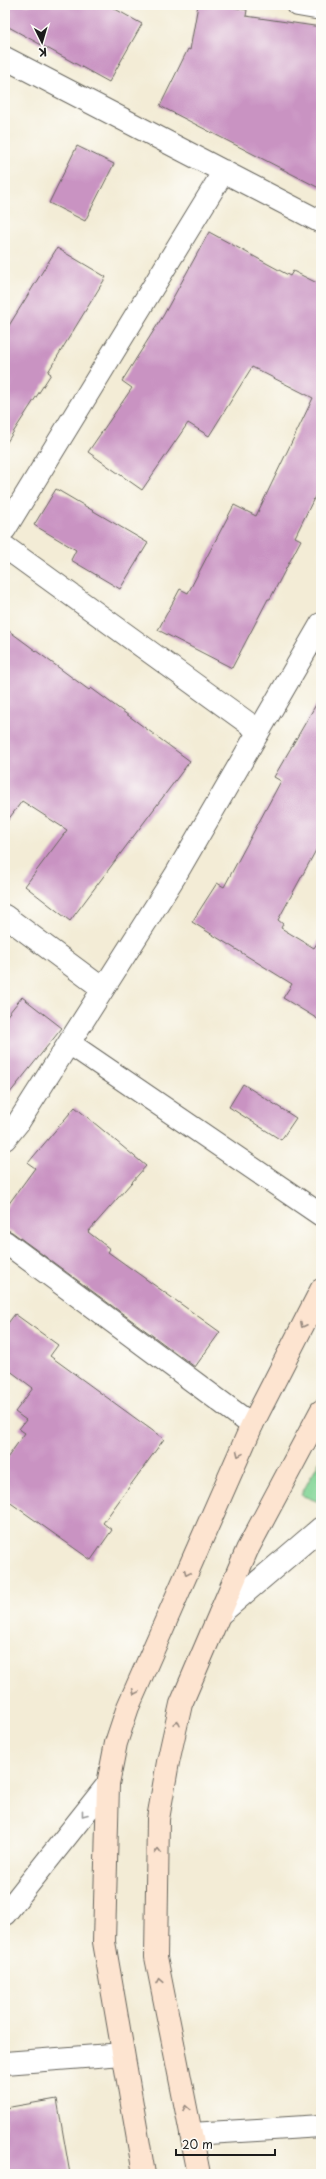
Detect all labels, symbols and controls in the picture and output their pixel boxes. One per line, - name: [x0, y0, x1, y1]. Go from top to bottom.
- north arrow: [22, 22, 62, 62]
- text: K: [38, 44, 48, 61]
- one-way arrow: [300, 1321, 308, 1328]
- one-way arrow: [236, 1450, 244, 1457]
- one-way arrow: [184, 1569, 192, 1576]
- one-way arrow: [132, 1688, 140, 1695]
- one-way arrow: [172, 1720, 180, 1726]
- one-way arrow: [81, 1810, 88, 1817]
- one-way arrow: [153, 1848, 162, 1854]
- one-way arrow: [157, 1978, 165, 1984]
- one-way arrow: [182, 2105, 191, 2111]
- scale bar: [176, 2131, 275, 2157]
- text: 20 m: [182, 2135, 213, 2153]

